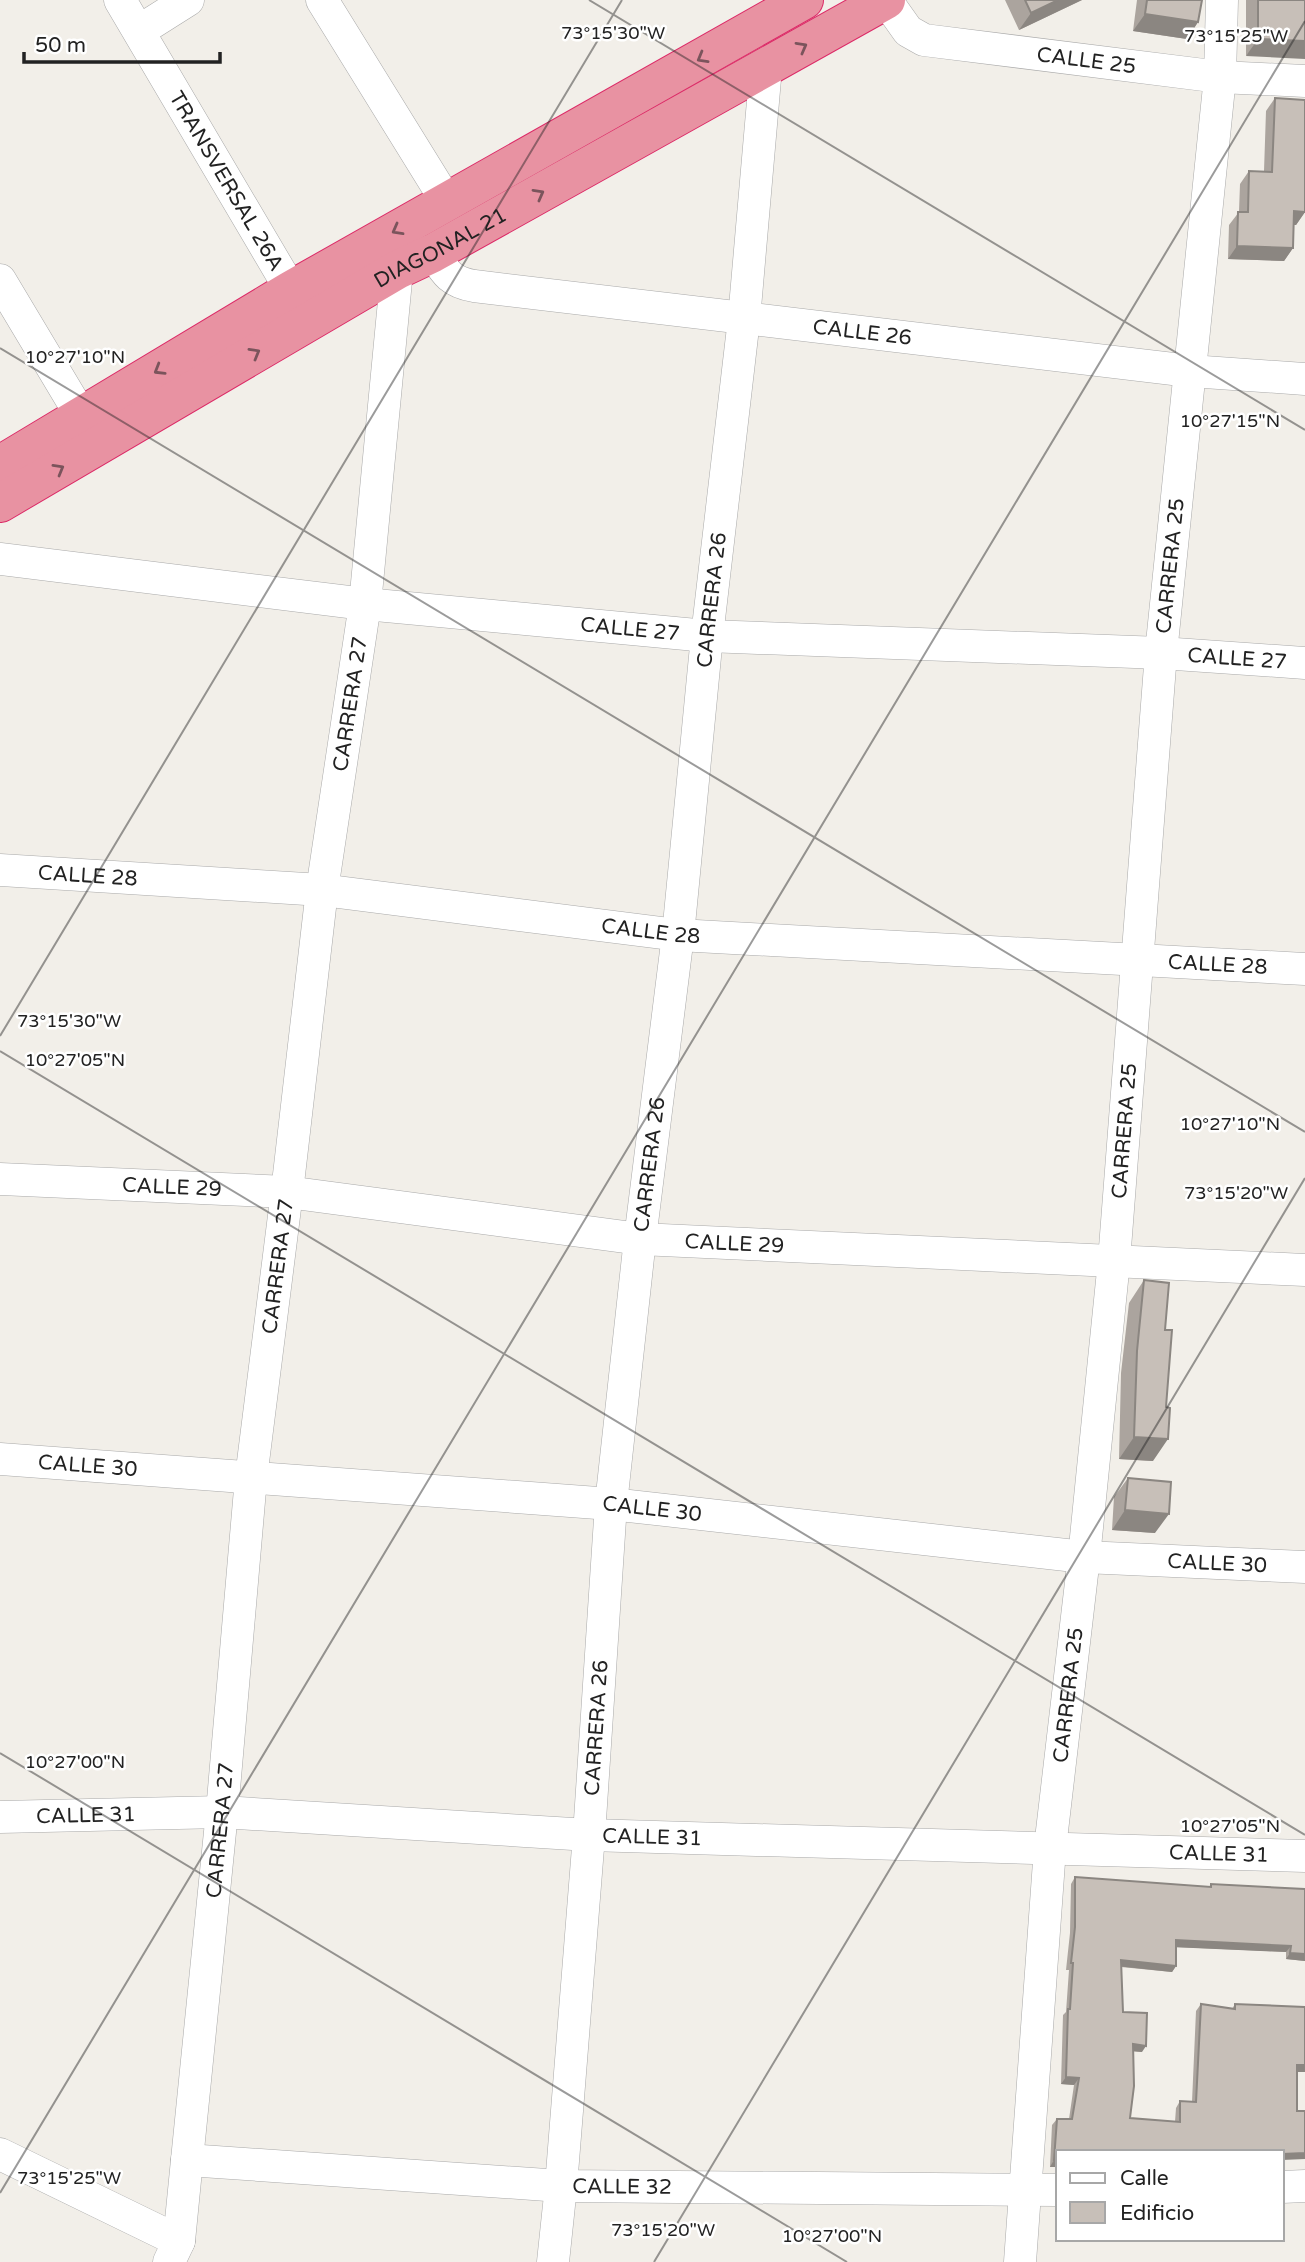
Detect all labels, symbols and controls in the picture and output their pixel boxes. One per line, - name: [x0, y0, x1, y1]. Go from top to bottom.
- scale bar: [24, 21, 220, 65]
- text: 73°15'30"W: [561, 22, 665, 44]
- text: 73°15'25"W: [1184, 25, 1288, 47]
- text: 50 m: [35, 33, 86, 58]
- one-way arrow: [794, 42, 807, 55]
- street label: CALLE 25: [1035, 42, 1137, 79]
- one-way arrow: [697, 50, 709, 63]
- street label: TRANSVERSAL 26A: [164, 87, 289, 275]
- one-way arrow: [531, 189, 544, 202]
- street label: DIAGONAL 21: [370, 202, 511, 294]
- one-way arrow: [392, 222, 405, 235]
- street label: CALLE 26: [811, 314, 913, 351]
- text: 10°27'10"N: [25, 346, 125, 368]
- one-way arrow: [248, 349, 261, 362]
- one-way arrow: [154, 362, 167, 375]
- text: 10°27'15"N: [1180, 410, 1280, 432]
- one-way arrow: [51, 464, 64, 477]
- street label: CARRERA 25: [1151, 497, 1190, 635]
- street label: CARRERA 26: [692, 531, 732, 669]
- street label: CALLE 27: [579, 612, 681, 646]
- street label: CARRERA 27: [328, 635, 373, 773]
- street label: CALLE 27: [1187, 643, 1288, 675]
- street label: CALLE 28: [37, 860, 138, 892]
- street label: CALLE 28: [600, 913, 701, 949]
- street label: CALLE 28: [1167, 950, 1268, 980]
- text: 73°15'30"W: [17, 1010, 121, 1032]
- text: 10°27'05"N: [25, 1049, 125, 1071]
- street label: CARRERA 25: [1107, 1062, 1142, 1200]
- street label: CARRERA 26: [629, 1095, 671, 1234]
- text: 10°27'10"N: [1180, 1113, 1280, 1135]
- street label: CALLE 29: [121, 1173, 222, 1202]
- text: 73°15'20"W: [1184, 1182, 1288, 1204]
- street label: CARRERA 27: [257, 1197, 299, 1335]
- street label: CALLE 29: [684, 1229, 785, 1259]
- street label: CALLE 30: [37, 1450, 138, 1482]
- street label: CALLE 30: [602, 1491, 703, 1527]
- street label: CALLE 30: [1167, 1549, 1268, 1578]
- street label: CARRERA 25: [1048, 1626, 1089, 1764]
- street label: CARRERA 26: [580, 1659, 614, 1797]
- text: 10°27'00"N: [25, 1751, 125, 1773]
- street label: CARRERA 27: [201, 1762, 239, 1899]
- street label: CALLE 31: [36, 1802, 136, 1829]
- text: 10°27'05"N: [1180, 1815, 1280, 1837]
- street label: CALLE 31: [602, 1823, 702, 1851]
- street label: CALLE 31: [1169, 1840, 1269, 1868]
- legend: [1056, 2150, 1284, 2241]
- text: Calle: [1120, 2166, 1169, 2191]
- text: 73°15'25"W: [17, 2167, 121, 2189]
- street label: CALLE 32: [572, 2174, 672, 2200]
- text: Edificio: [1120, 2201, 1194, 2226]
- text: 73°15'20"W: [611, 2219, 715, 2241]
- text: 10°27'00"N: [782, 2225, 882, 2247]

